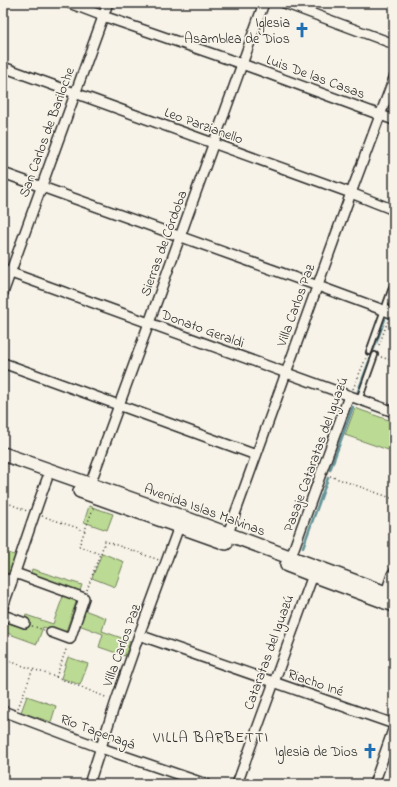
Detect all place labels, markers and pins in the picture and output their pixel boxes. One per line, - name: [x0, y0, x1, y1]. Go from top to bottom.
- place label: Iglesia Asamblea de Dios: [184, 13, 290, 50]
- church icon: Iglesia Asamblea de Dios: [293, 21, 311, 39]
- place label: Iglesia de Dios: [275, 742, 358, 764]
- church icon: Iglesia de Dios: [361, 742, 379, 760]

